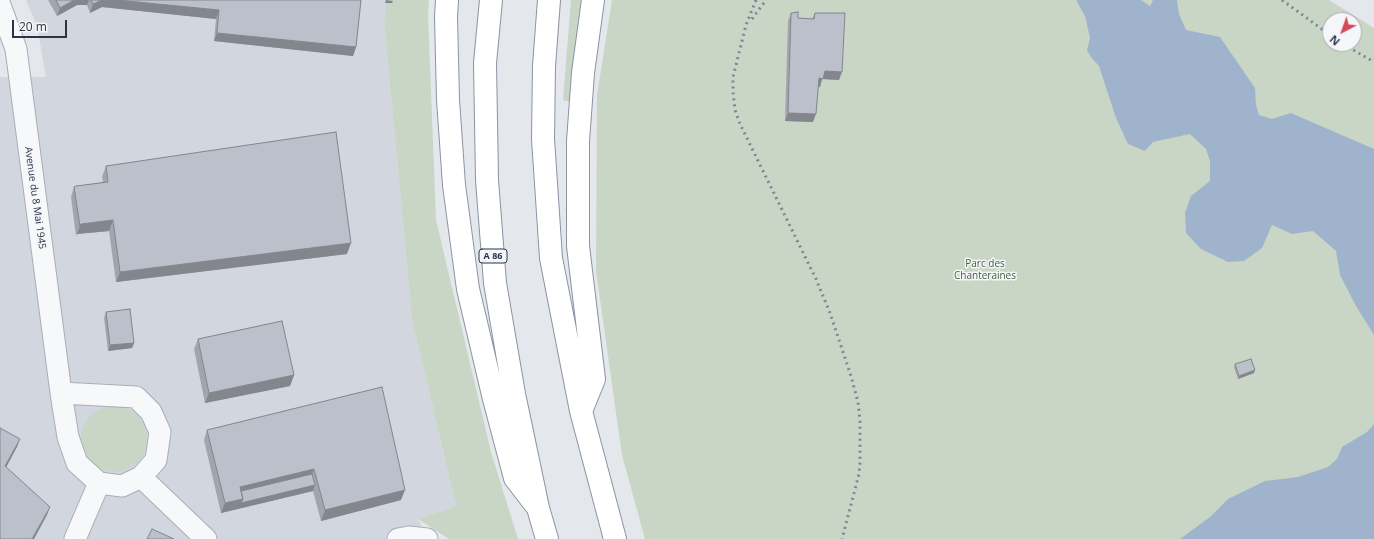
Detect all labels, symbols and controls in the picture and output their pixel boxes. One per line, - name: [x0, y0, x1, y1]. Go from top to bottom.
- scale bar: [14, 12, 69, 38]
- north arrow: [1322, 12, 1362, 52]
- text: 20 m: [19, 18, 47, 35]
- text: N: [1326, 32, 1343, 49]
- street label: Avenue du 8 Mai 1945: [22, 146, 48, 250]
- road number: A 86: [479, 249, 507, 263]
- park label: Parc des Chanteraines: [954, 258, 1016, 282]

